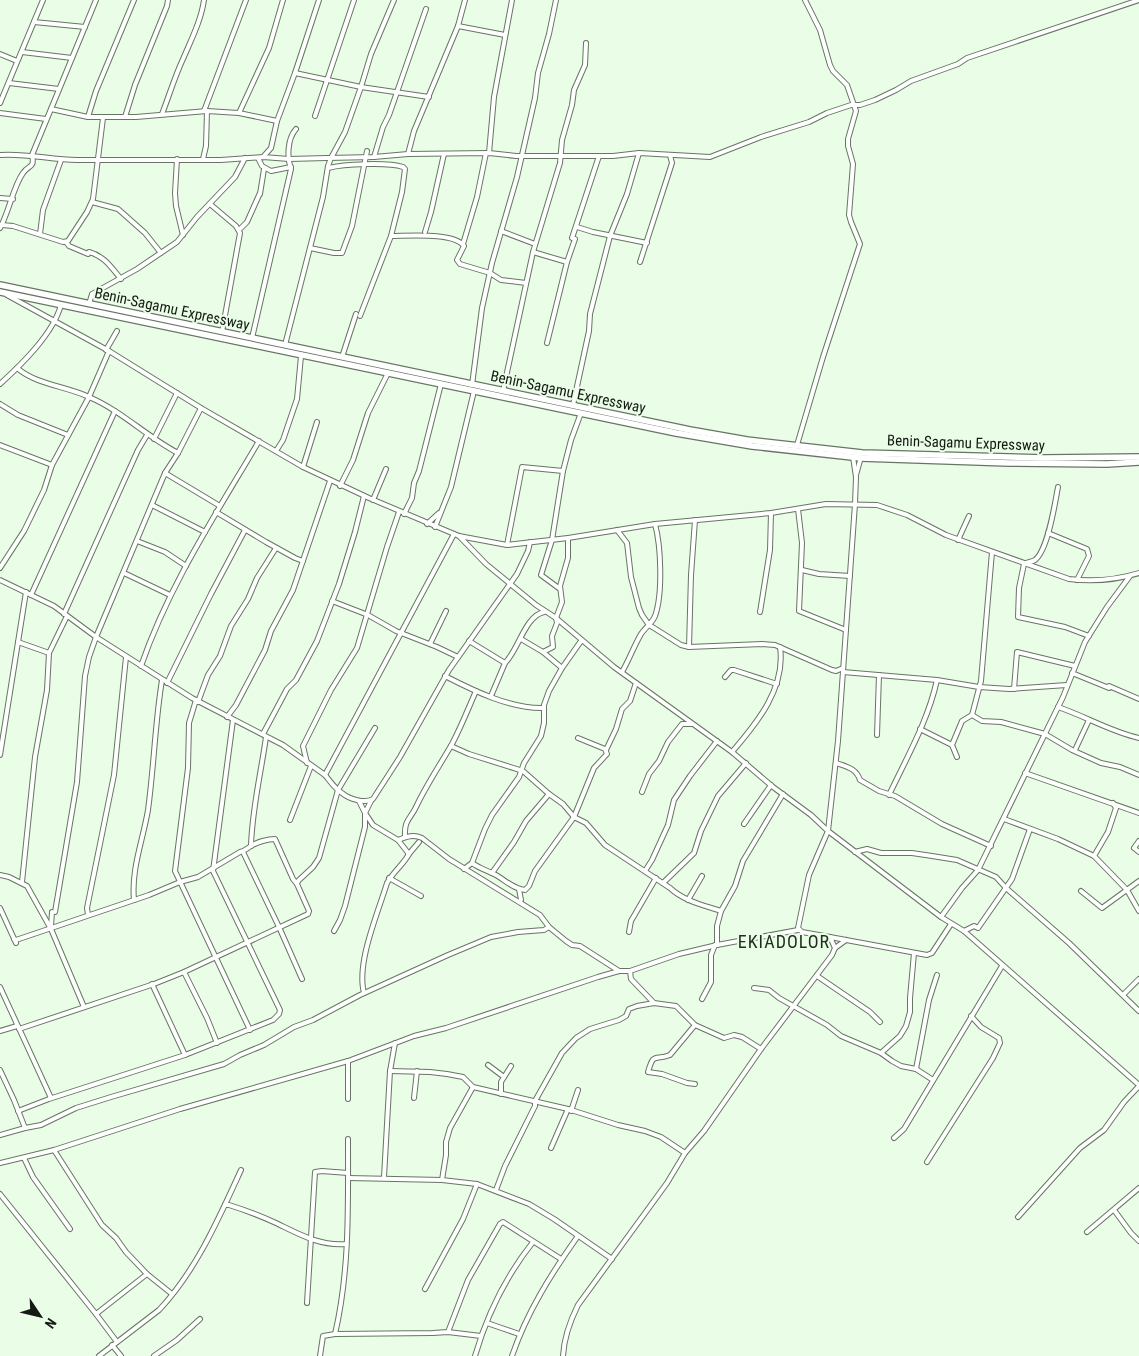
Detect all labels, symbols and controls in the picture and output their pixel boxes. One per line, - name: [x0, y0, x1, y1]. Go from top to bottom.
- street label: Benin-Sagamu Expressway: [93, 284, 251, 334]
- street label: Benin-Sagamu Expressway: [489, 367, 647, 417]
- street label: Benin-Sagamu Expressway: [887, 431, 1045, 455]
- district label: EKIADOLOR: [738, 931, 830, 952]
- north arrow: [15, 1291, 65, 1341]
- text: N: [42, 1315, 60, 1332]

